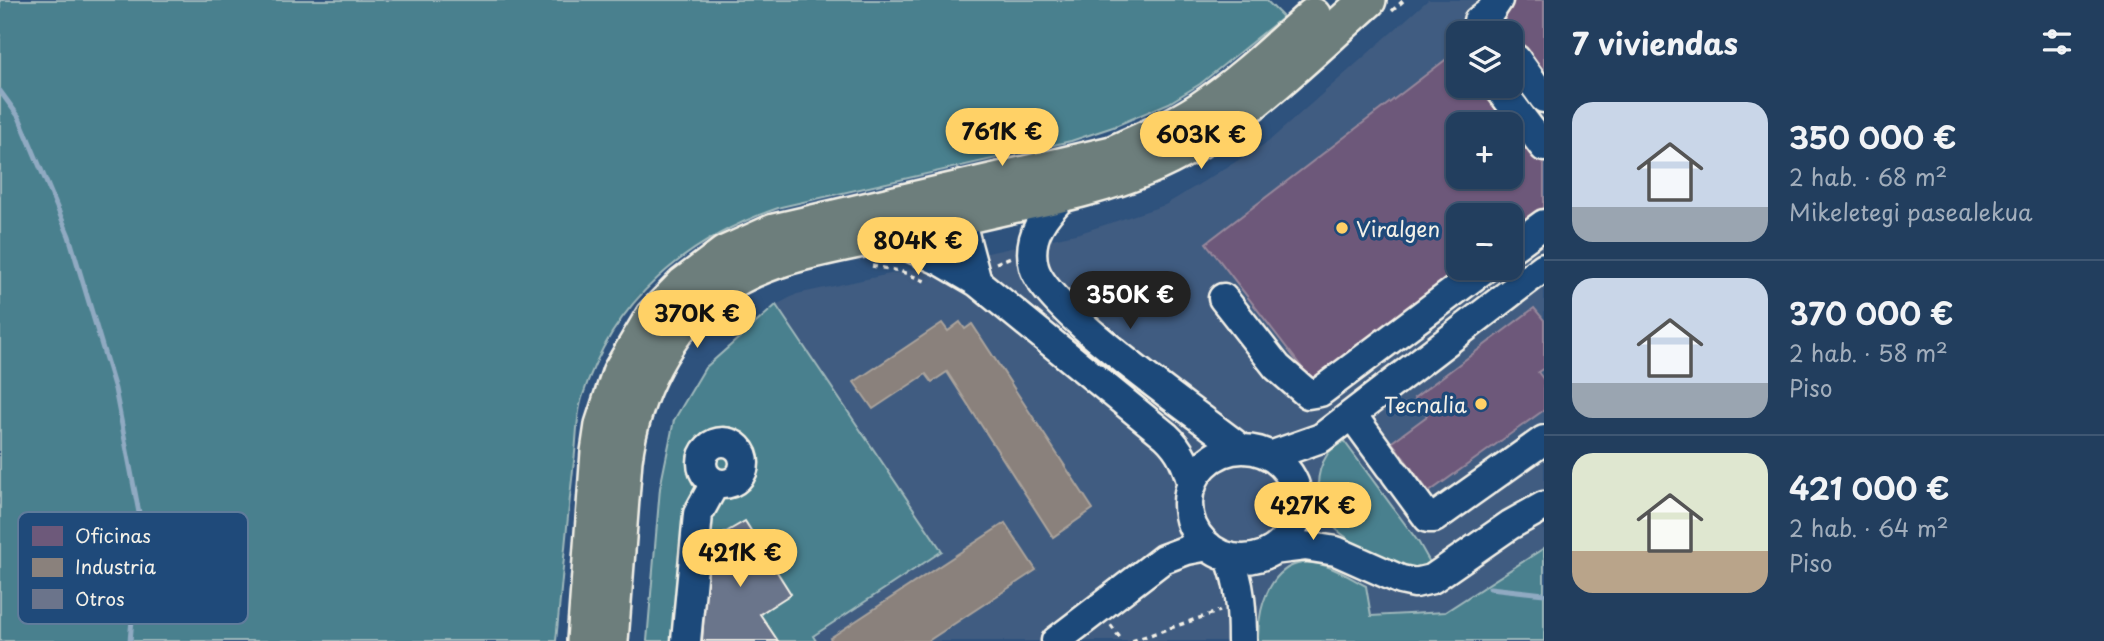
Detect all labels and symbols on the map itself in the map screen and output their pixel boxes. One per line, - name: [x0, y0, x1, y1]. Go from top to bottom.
- pin: 761K €: [945, 108, 1059, 168]
- pin: 603K €: [1144, 111, 1258, 171]
- place label: Viralgen: [1356, 212, 1440, 244]
- pin: 804K €: [861, 218, 975, 277]
- marker: Viralgen: [1334, 220, 1350, 236]
- pin: 350K €: [1073, 272, 1187, 331]
- pin: 370K €: [640, 290, 754, 350]
- place label: Tecnalia: [1384, 388, 1467, 420]
- marker: Tecnalia: [1473, 396, 1489, 412]
- pin: 427K €: [1256, 482, 1370, 542]
- legend: [18, 512, 248, 624]
- text: Oficinas: [75, 521, 151, 549]
- pin: 421K €: [683, 530, 797, 589]
- text: Industria: [75, 552, 156, 580]
- text: Otros: [75, 584, 125, 612]

